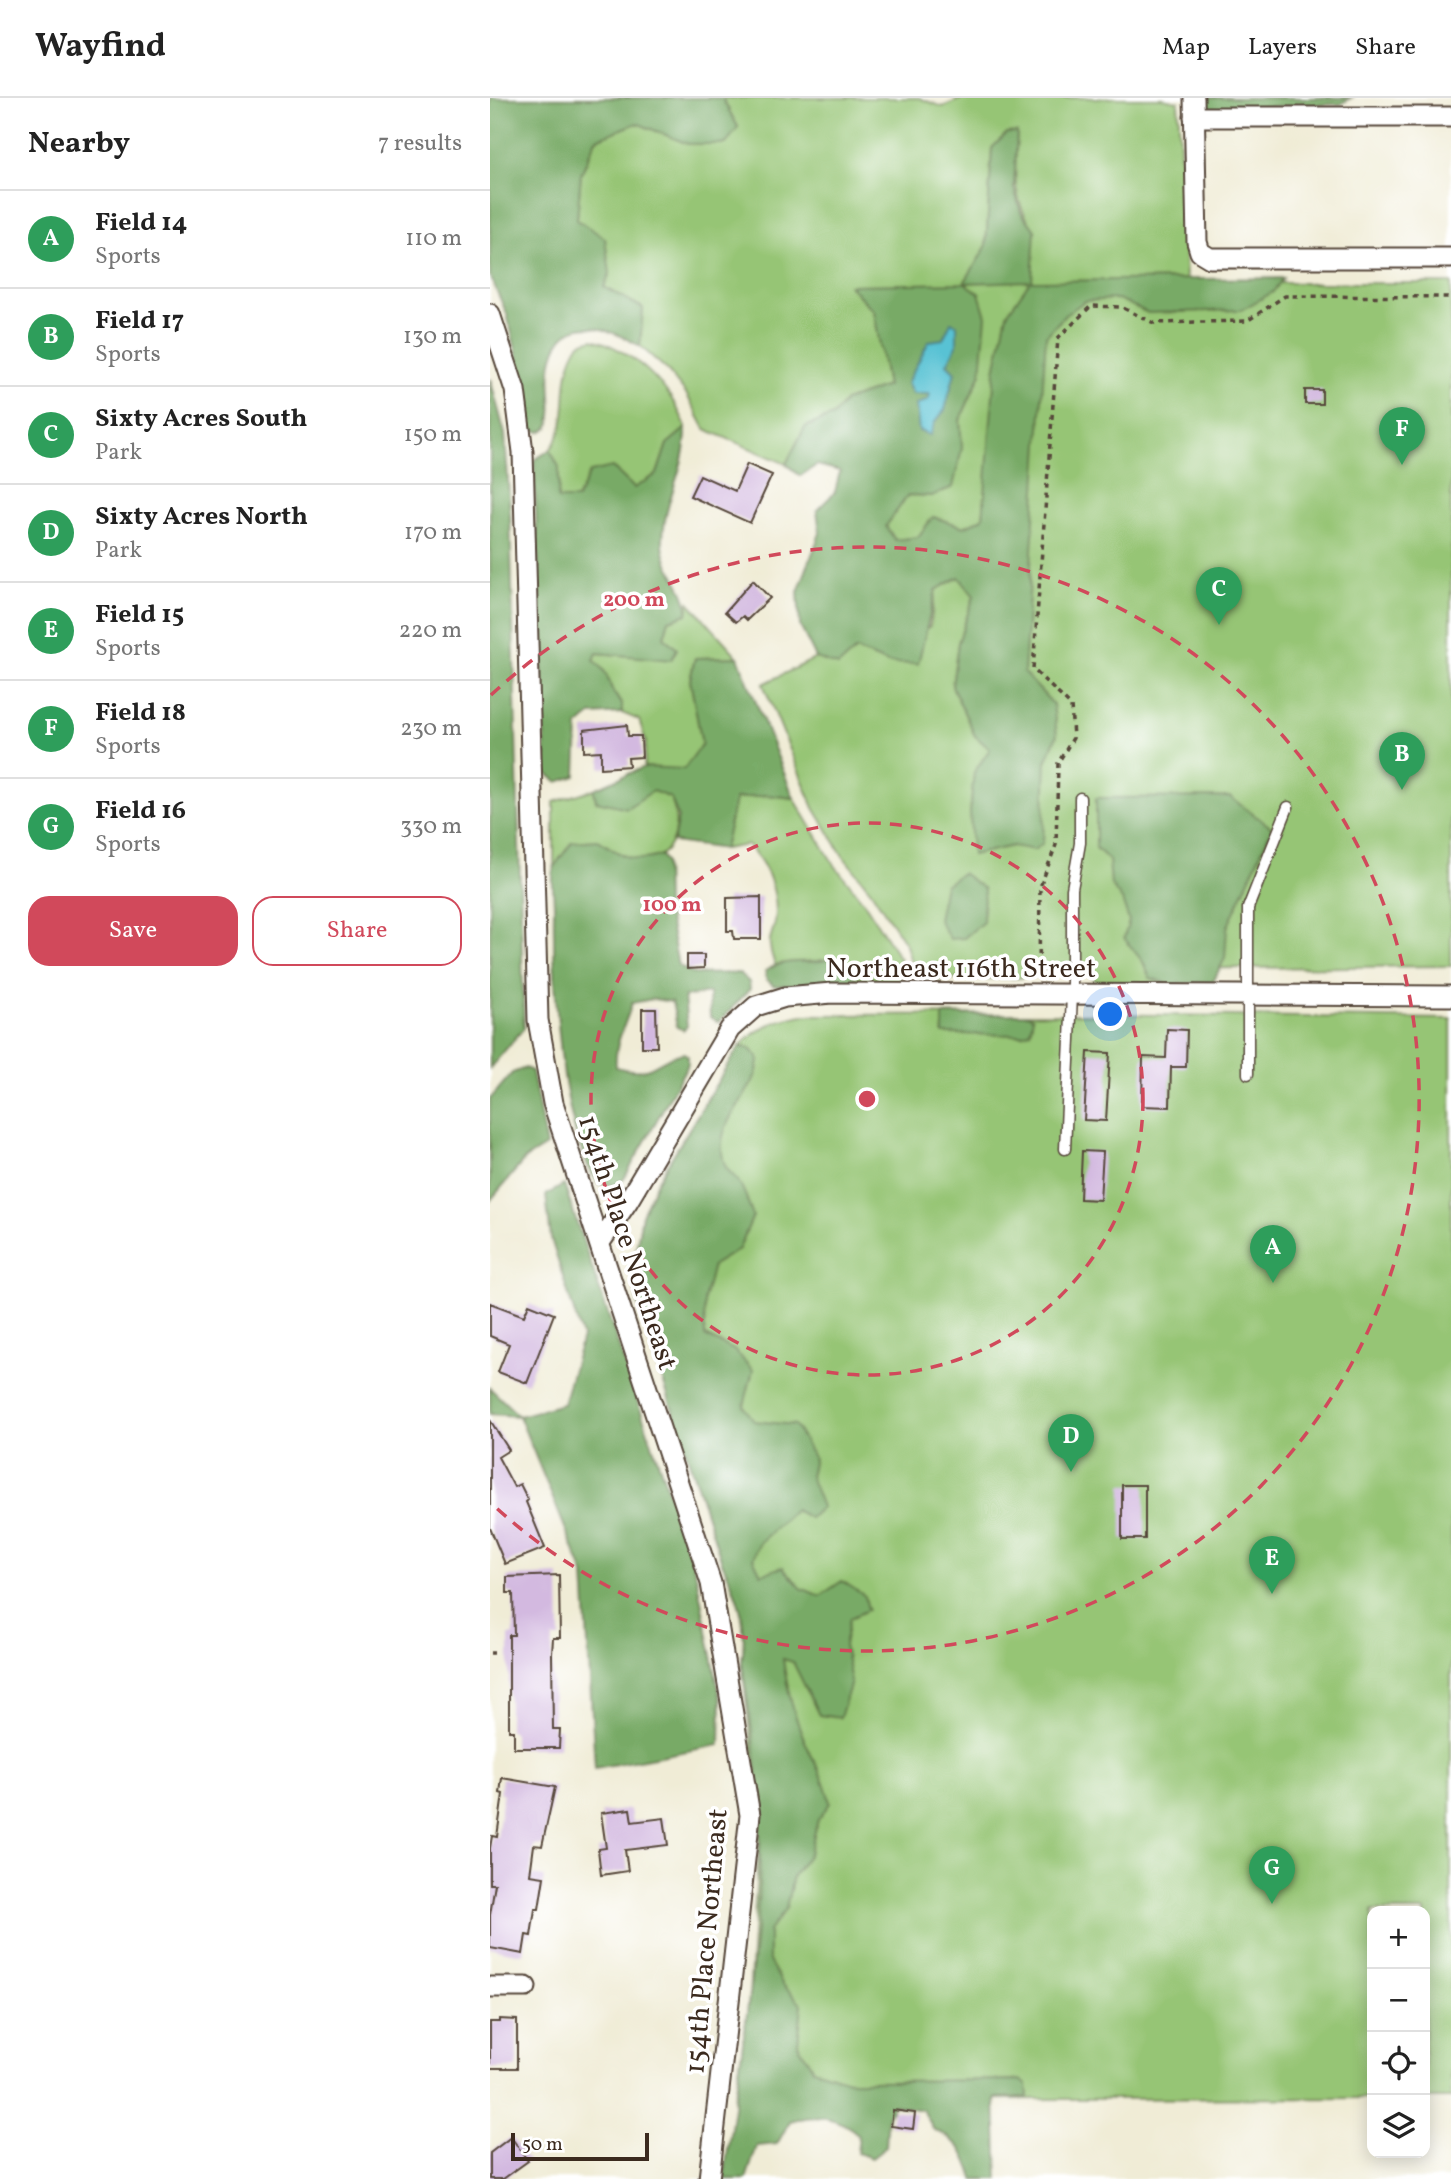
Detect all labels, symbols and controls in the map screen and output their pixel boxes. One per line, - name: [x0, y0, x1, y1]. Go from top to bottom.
- text: Wayfind: [35, 25, 166, 71]
- text: Map: [1162, 31, 1210, 65]
- text: Layers: [1248, 31, 1317, 65]
- text: Share: [1355, 31, 1416, 65]
- text: Nearby: [28, 123, 130, 165]
- text: 7 results: [378, 128, 462, 160]
- text: Field 14: [95, 205, 188, 241]
- text: A: [43, 223, 59, 255]
- text: 110 m: [405, 223, 462, 255]
- text: Sports: [95, 241, 161, 273]
- text: Field 17: [95, 303, 184, 339]
- text: B: [43, 321, 59, 353]
- text: 130 m: [403, 321, 462, 353]
- text: Sports: [95, 339, 161, 371]
- text: Sixty Acres South: [95, 401, 307, 437]
- pin: F: [1379, 407, 1425, 465]
- text: C: [44, 419, 58, 451]
- text: 150 m: [404, 419, 462, 451]
- text: Park: [95, 437, 142, 469]
- text: Sixty Acres North: [95, 499, 308, 535]
- text: D: [43, 517, 59, 549]
- text: 170 m: [404, 517, 462, 549]
- text: Park: [95, 535, 142, 567]
- pin: C: [1196, 567, 1242, 625]
- text: 200 m: [603, 586, 665, 615]
- text: Field 15: [95, 597, 184, 633]
- text: E: [44, 615, 58, 647]
- text: 220 m: [399, 615, 462, 647]
- text: Sports: [95, 633, 161, 665]
- text: Field 18: [95, 695, 186, 731]
- text: F: [44, 713, 58, 745]
- text: 230 m: [400, 713, 462, 745]
- text: Sports: [95, 731, 161, 763]
- pin: B: [1379, 732, 1425, 790]
- text: Field 16: [95, 793, 186, 829]
- text: G: [43, 811, 59, 843]
- text: 330 m: [400, 811, 462, 843]
- text: Sports: [95, 829, 161, 861]
- text: 100 m: [642, 891, 702, 920]
- button: Save: [28, 896, 238, 966]
- button: Share: [252, 896, 462, 966]
- street label: Northeast 116th Street: [826, 950, 1096, 989]
- your location: [1093, 997, 1127, 1031]
- centre of rings: [855, 1087, 879, 1111]
- street label: 154th Place Northeast: [567, 1110, 686, 1375]
- pin: A: [1250, 1225, 1296, 1283]
- pin: D: [1048, 1414, 1094, 1472]
- pin: E: [1249, 1536, 1295, 1594]
- street label: 154th Place Northeast: [676, 1807, 739, 2075]
- pin: G: [1249, 1846, 1295, 1904]
- map controls: [1367, 1906, 1430, 2158]
- button: +: [1367, 1906, 1430, 1969]
- button: −: [1367, 1969, 1430, 2032]
- button: locate: [1367, 2032, 1430, 2095]
- button: layers: [1367, 2095, 1430, 2158]
- scale bar: [511, 2130, 649, 2162]
- text: 50 m: [522, 2132, 563, 2158]

